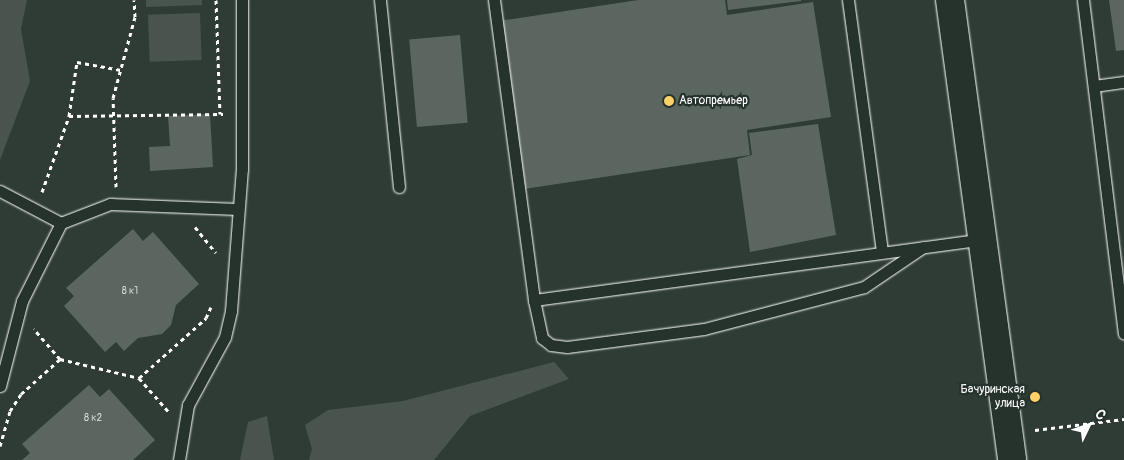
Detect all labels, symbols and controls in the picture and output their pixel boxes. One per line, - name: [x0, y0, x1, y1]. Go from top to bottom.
- place label: Автопремьер: [679, 94, 748, 108]
- marker: Автопремьер: [663, 95, 675, 107]
- house number: 8 к1: [122, 286, 138, 298]
- place label: Бачуринская улица: [961, 383, 1025, 411]
- marker: Бачуринская улица: [1029, 391, 1041, 403]
- north arrow: [1064, 400, 1114, 450]
- text: С: [1091, 406, 1110, 424]
- house number: 8 к2: [84, 413, 102, 425]

